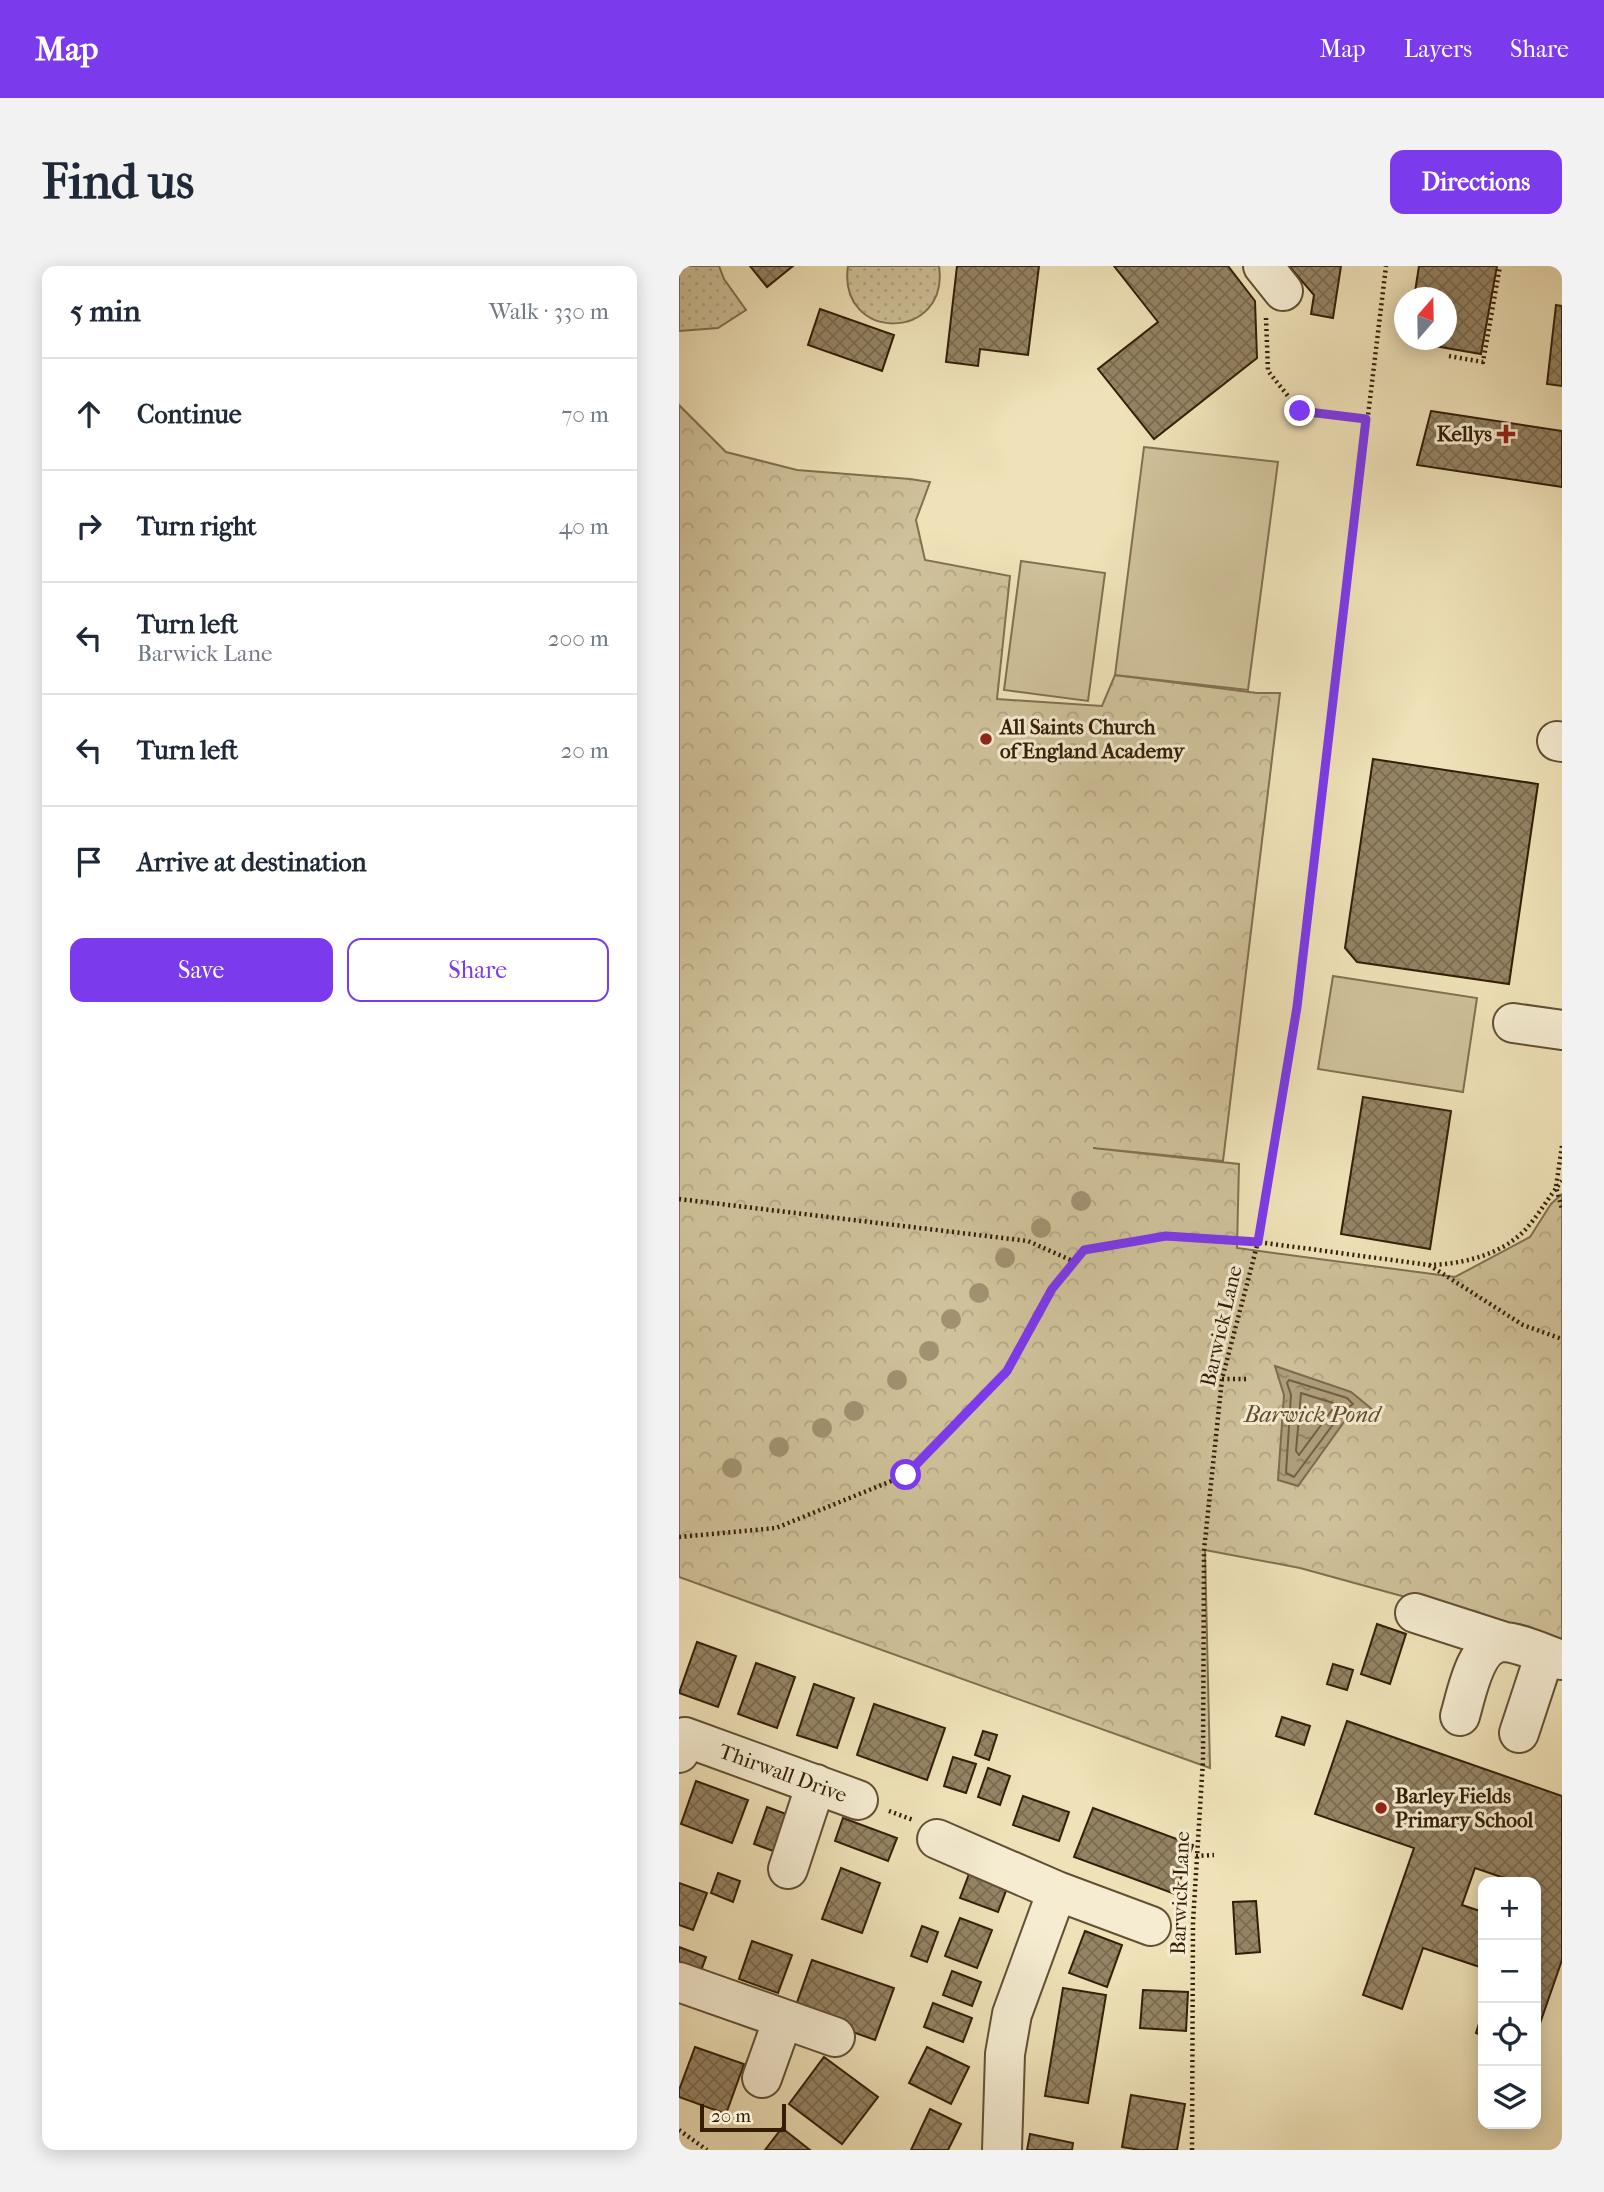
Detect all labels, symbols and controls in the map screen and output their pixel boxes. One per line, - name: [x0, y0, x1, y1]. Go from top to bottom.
- text: Map: [35, 30, 98, 69]
- text: Map: [1320, 35, 1366, 63]
- text: Layers: [1404, 35, 1472, 63]
- text: Share: [1510, 35, 1569, 63]
- button: Directions: [1390, 150, 1562, 214]
- text: Find us: [42, 153, 194, 211]
- north arrow: [1394, 287, 1457, 350]
- text: 5 min: [70, 294, 141, 329]
- text: Walk · 330 m: [489, 298, 609, 325]
- icon: ahead: [70, 395, 108, 433]
- route end: [1284, 395, 1315, 426]
- text: Continue: [137, 399, 242, 430]
- text: 70 m: [561, 401, 609, 428]
- place label: Kellys: [1437, 422, 1492, 446]
- marker: Kellys: [1498, 426, 1514, 442]
- icon: right: [70, 507, 108, 545]
- text: Turn right: [137, 511, 257, 542]
- text: 40 m: [559, 513, 609, 540]
- text: Turn left: [137, 609, 238, 640]
- icon: left: [70, 619, 108, 657]
- text: 200 m: [548, 625, 609, 652]
- text: Barwick Lane: [137, 640, 272, 667]
- place label: All Saints Church of England Academy: [998, 715, 1186, 763]
- icon: left: [70, 731, 108, 769]
- marker: All Saints Church of England Academy: [978, 731, 994, 747]
- text: Turn left: [137, 735, 238, 766]
- text: 20 m: [560, 737, 609, 764]
- icon: arrive: [70, 843, 108, 881]
- text: Arrive at destination: [137, 847, 367, 878]
- button: Save: [70, 938, 333, 1002]
- button: Share: [347, 938, 609, 1002]
- street label: Barwick Lane: [1195, 1263, 1247, 1389]
- water label: Barwick Pond: [1242, 1401, 1383, 1428]
- route start: [890, 1459, 921, 1490]
- street label: Thirwall Drive: [716, 1739, 850, 1807]
- place label: Barley Fields Primary School: [1395, 1784, 1533, 1832]
- marker: Barley Fields Primary School: [1373, 1800, 1389, 1816]
- street label: Barwick Lane: [1166, 1831, 1194, 1955]
- map controls: [1478, 1877, 1541, 2129]
- button: +: [1478, 1877, 1541, 1940]
- button: −: [1478, 1940, 1541, 2003]
- button: locate: [1478, 2003, 1541, 2066]
- button: layers: [1478, 2066, 1541, 2129]
- scale bar: [700, 2101, 786, 2133]
- text: 20 m: [711, 2105, 751, 2127]

